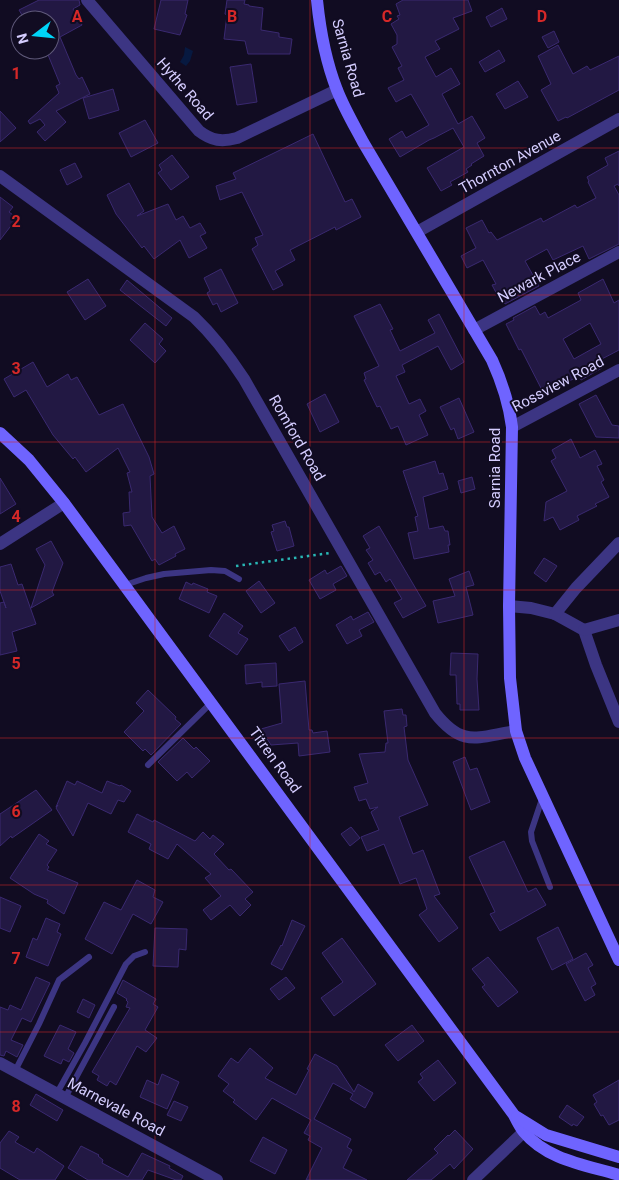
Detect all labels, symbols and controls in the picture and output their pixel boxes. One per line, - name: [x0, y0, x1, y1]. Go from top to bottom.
- text: A: [72, 7, 83, 26]
- text: B: [227, 7, 237, 26]
- text: C: [382, 7, 392, 26]
- text: D: [537, 7, 547, 26]
- north arrow: [10, 10, 60, 60]
- street label: Sarnia Road: [328, 17, 368, 99]
- text: N: [13, 32, 32, 46]
- street label: Hythe Road: [153, 54, 217, 124]
- text: 1: [11, 64, 21, 83]
- street label: Thornton Avenue: [456, 127, 564, 197]
- text: 2: [11, 212, 21, 231]
- street label: Newark Place: [494, 248, 584, 306]
- street label: Rossview Road: [509, 352, 607, 416]
- text: 3: [11, 359, 21, 378]
- street label: Romford Road: [265, 392, 329, 484]
- street label: Sarnia Road: [486, 428, 504, 508]
- text: 4: [11, 507, 21, 526]
- text: 5: [11, 654, 21, 673]
- street label: Titren Road: [245, 724, 305, 796]
- text: 6: [11, 802, 21, 821]
- text: 7: [11, 949, 21, 968]
- street label: Marnevale Road: [64, 1074, 168, 1140]
- text: 8: [11, 1097, 21, 1116]

